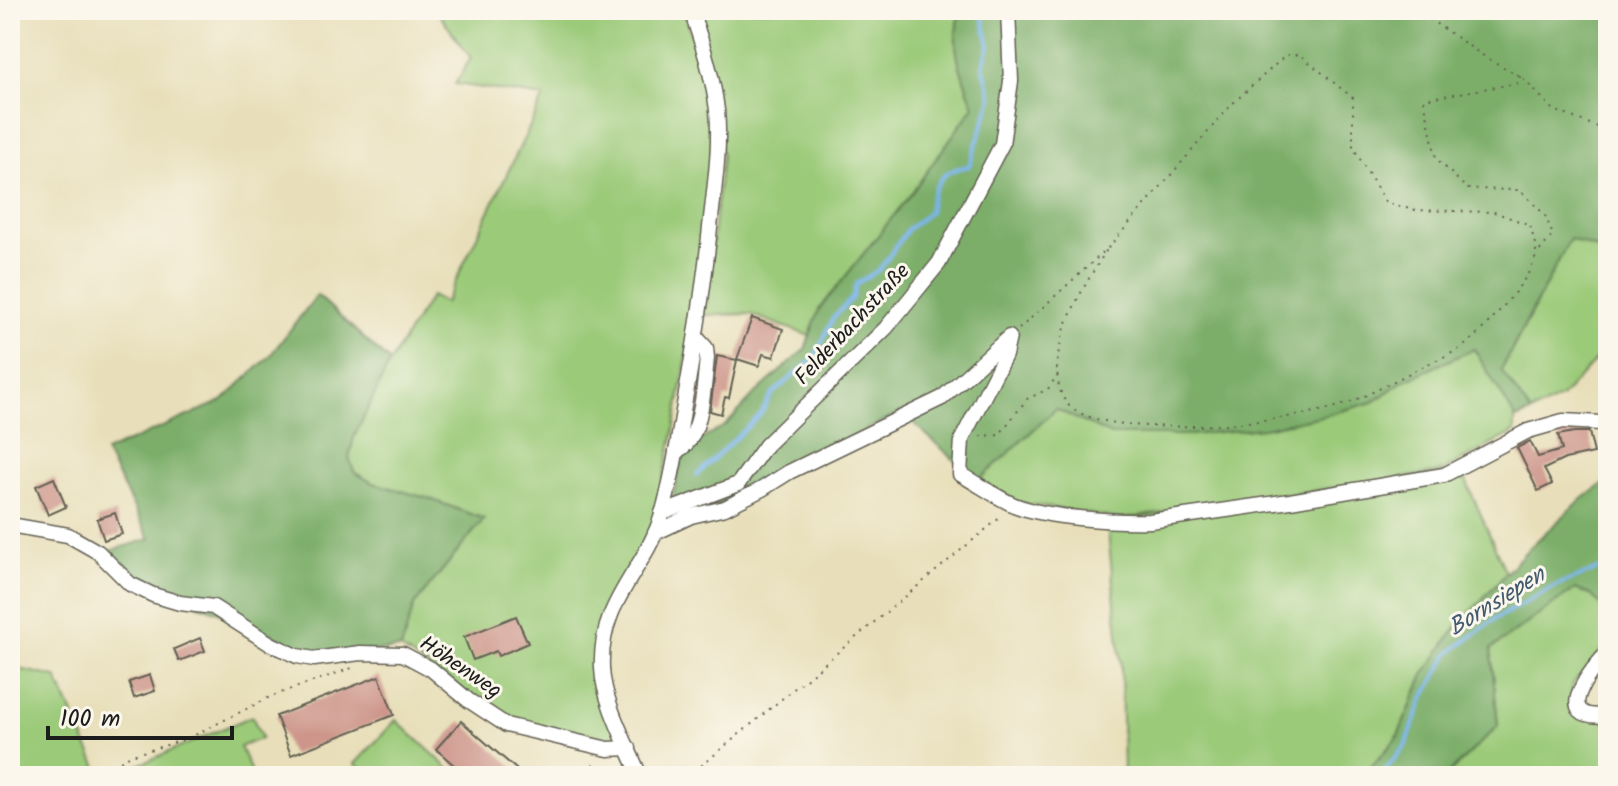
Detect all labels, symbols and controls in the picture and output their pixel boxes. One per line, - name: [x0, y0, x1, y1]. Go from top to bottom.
- street label: Felderbachstraße: [787, 256, 919, 394]
- water label: Bornsiepen: [1441, 555, 1555, 647]
- street label: Höhenweg: [412, 627, 508, 709]
- scale bar: [48, 690, 232, 740]
- text: 100 m: [60, 700, 120, 739]

